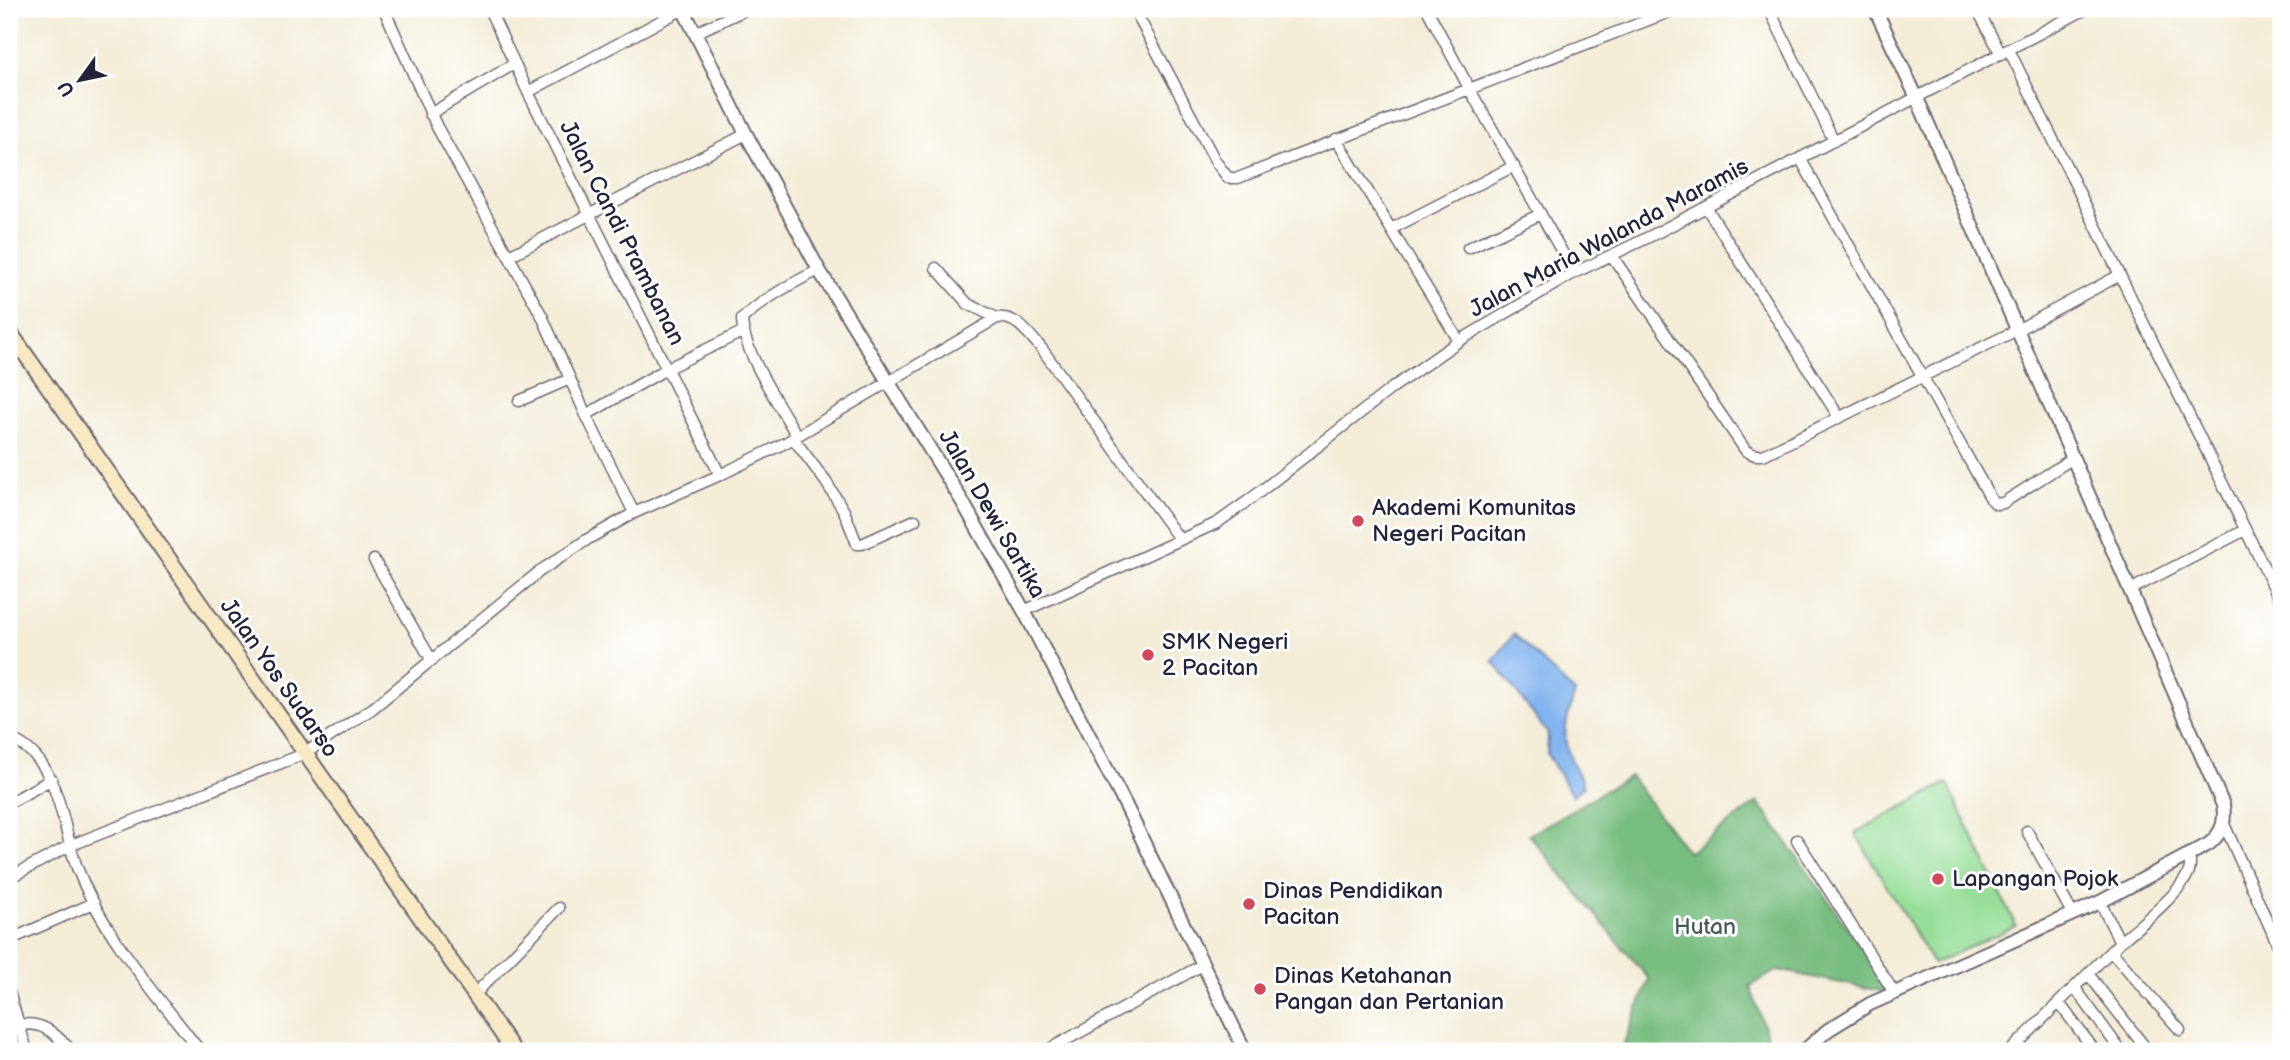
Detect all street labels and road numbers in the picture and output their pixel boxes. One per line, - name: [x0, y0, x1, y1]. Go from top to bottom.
- street label: Jalan Candi Prambanan: [553, 116, 691, 350]
- street label: Jalan Maria Walanda Maramis: [1465, 152, 1753, 324]
- street label: Jalan Dewi Sartika: [932, 425, 1052, 603]
- street label: Jalan Yos Sudarso: [214, 593, 344, 763]

